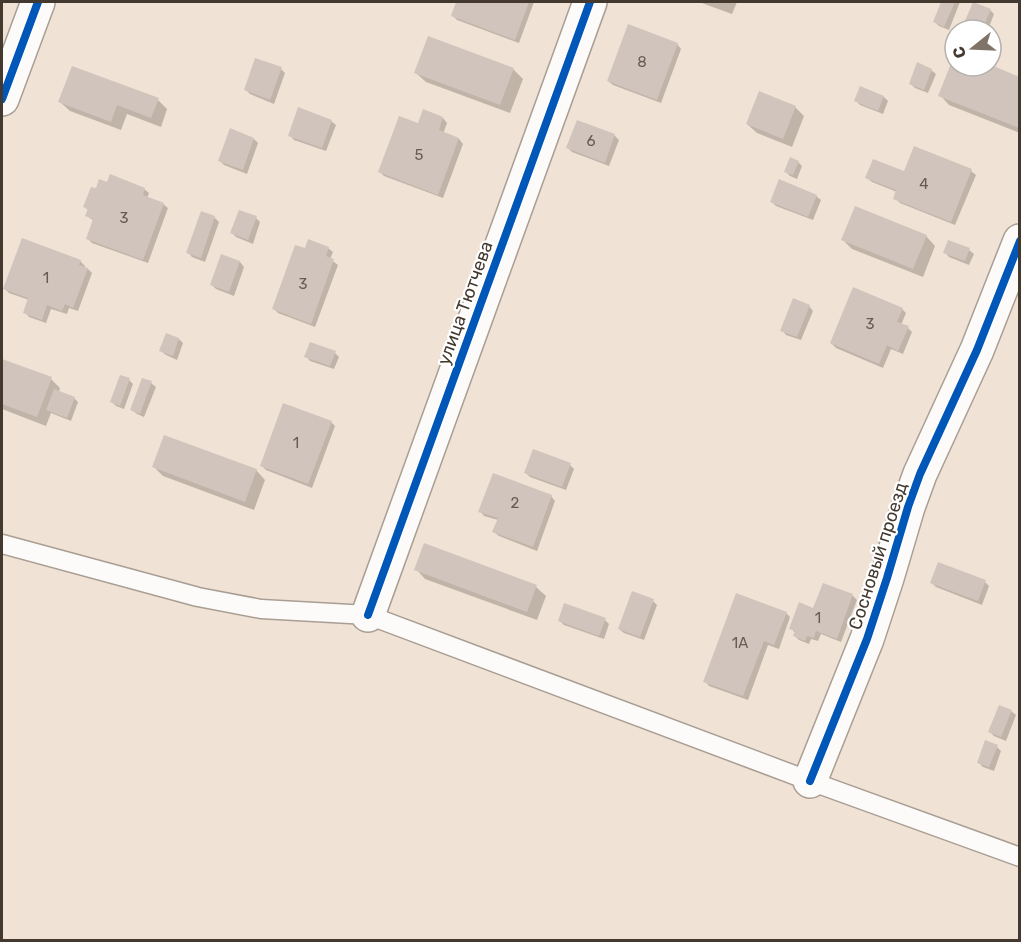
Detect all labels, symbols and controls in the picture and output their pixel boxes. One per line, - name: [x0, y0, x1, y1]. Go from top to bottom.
- north arrow: [943, 18, 1003, 78]
- text: С: [948, 44, 970, 61]
- house number: 8: [637, 53, 647, 71]
- house number: 6: [586, 132, 596, 150]
- house number: 5: [415, 146, 424, 164]
- house number: 4: [919, 175, 929, 193]
- house number: 3: [119, 209, 129, 227]
- street label: улица Тютчева: [432, 238, 498, 368]
- house number: 1: [43, 269, 49, 287]
- house number: 3: [298, 275, 308, 293]
- house number: 3: [865, 315, 875, 333]
- house number: 1: [293, 434, 299, 452]
- street label: Сосновый проезд: [844, 479, 912, 632]
- house number: 2: [511, 494, 520, 512]
- house number: 1: [815, 609, 821, 627]
- house number: 1А: [732, 634, 748, 652]

